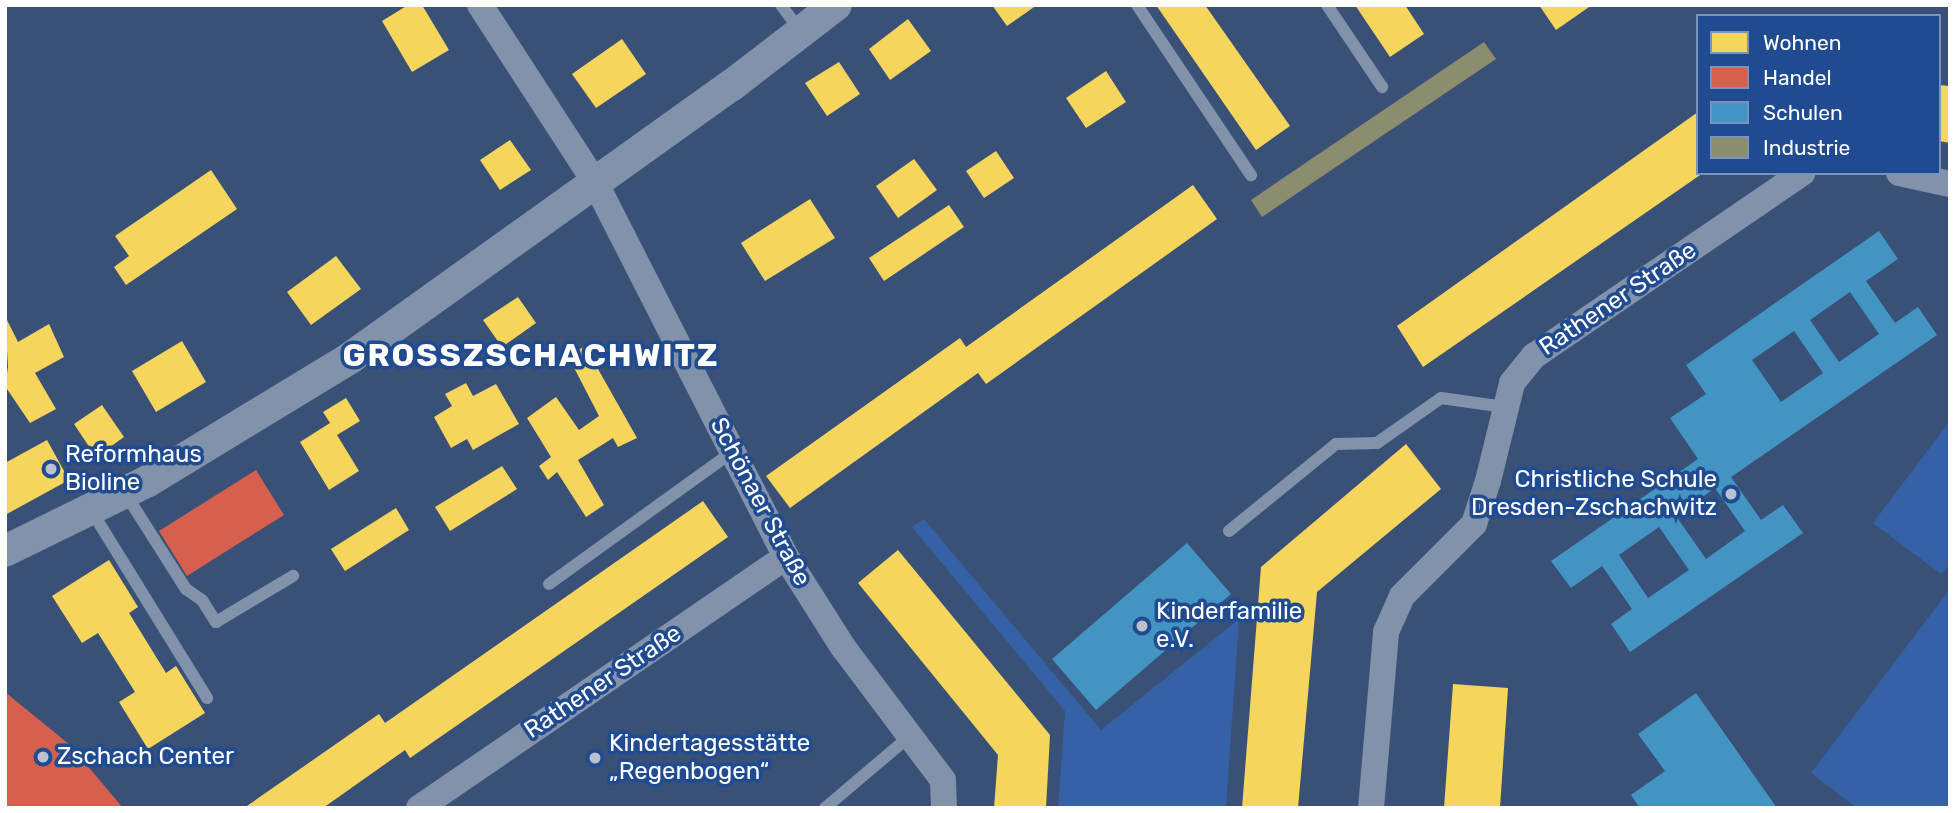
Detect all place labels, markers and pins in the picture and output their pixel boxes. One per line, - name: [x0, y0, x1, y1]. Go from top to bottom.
- place label: Reformhaus Bioline: [65, 441, 202, 497]
- marker: Reformhaus Bioline: [43, 461, 59, 477]
- place label: Christliche Schule Dresden-Zschachwitz: [1471, 466, 1717, 522]
- marker: Christliche Schule Dresden-Zschachwitz: [1723, 486, 1739, 502]
- place label: Kinderfamilie e.V.: [1156, 598, 1302, 654]
- marker: Kinderfamilie e.V.: [1134, 618, 1150, 634]
- place label: Kindertagesstätte „Regenbogen“: [609, 730, 810, 786]
- place label: Zschach Center: [57, 743, 234, 771]
- marker: Zschach Center: [35, 749, 51, 765]
- marker: Kindertagesstätte „Regenbogen“: [587, 750, 603, 766]

